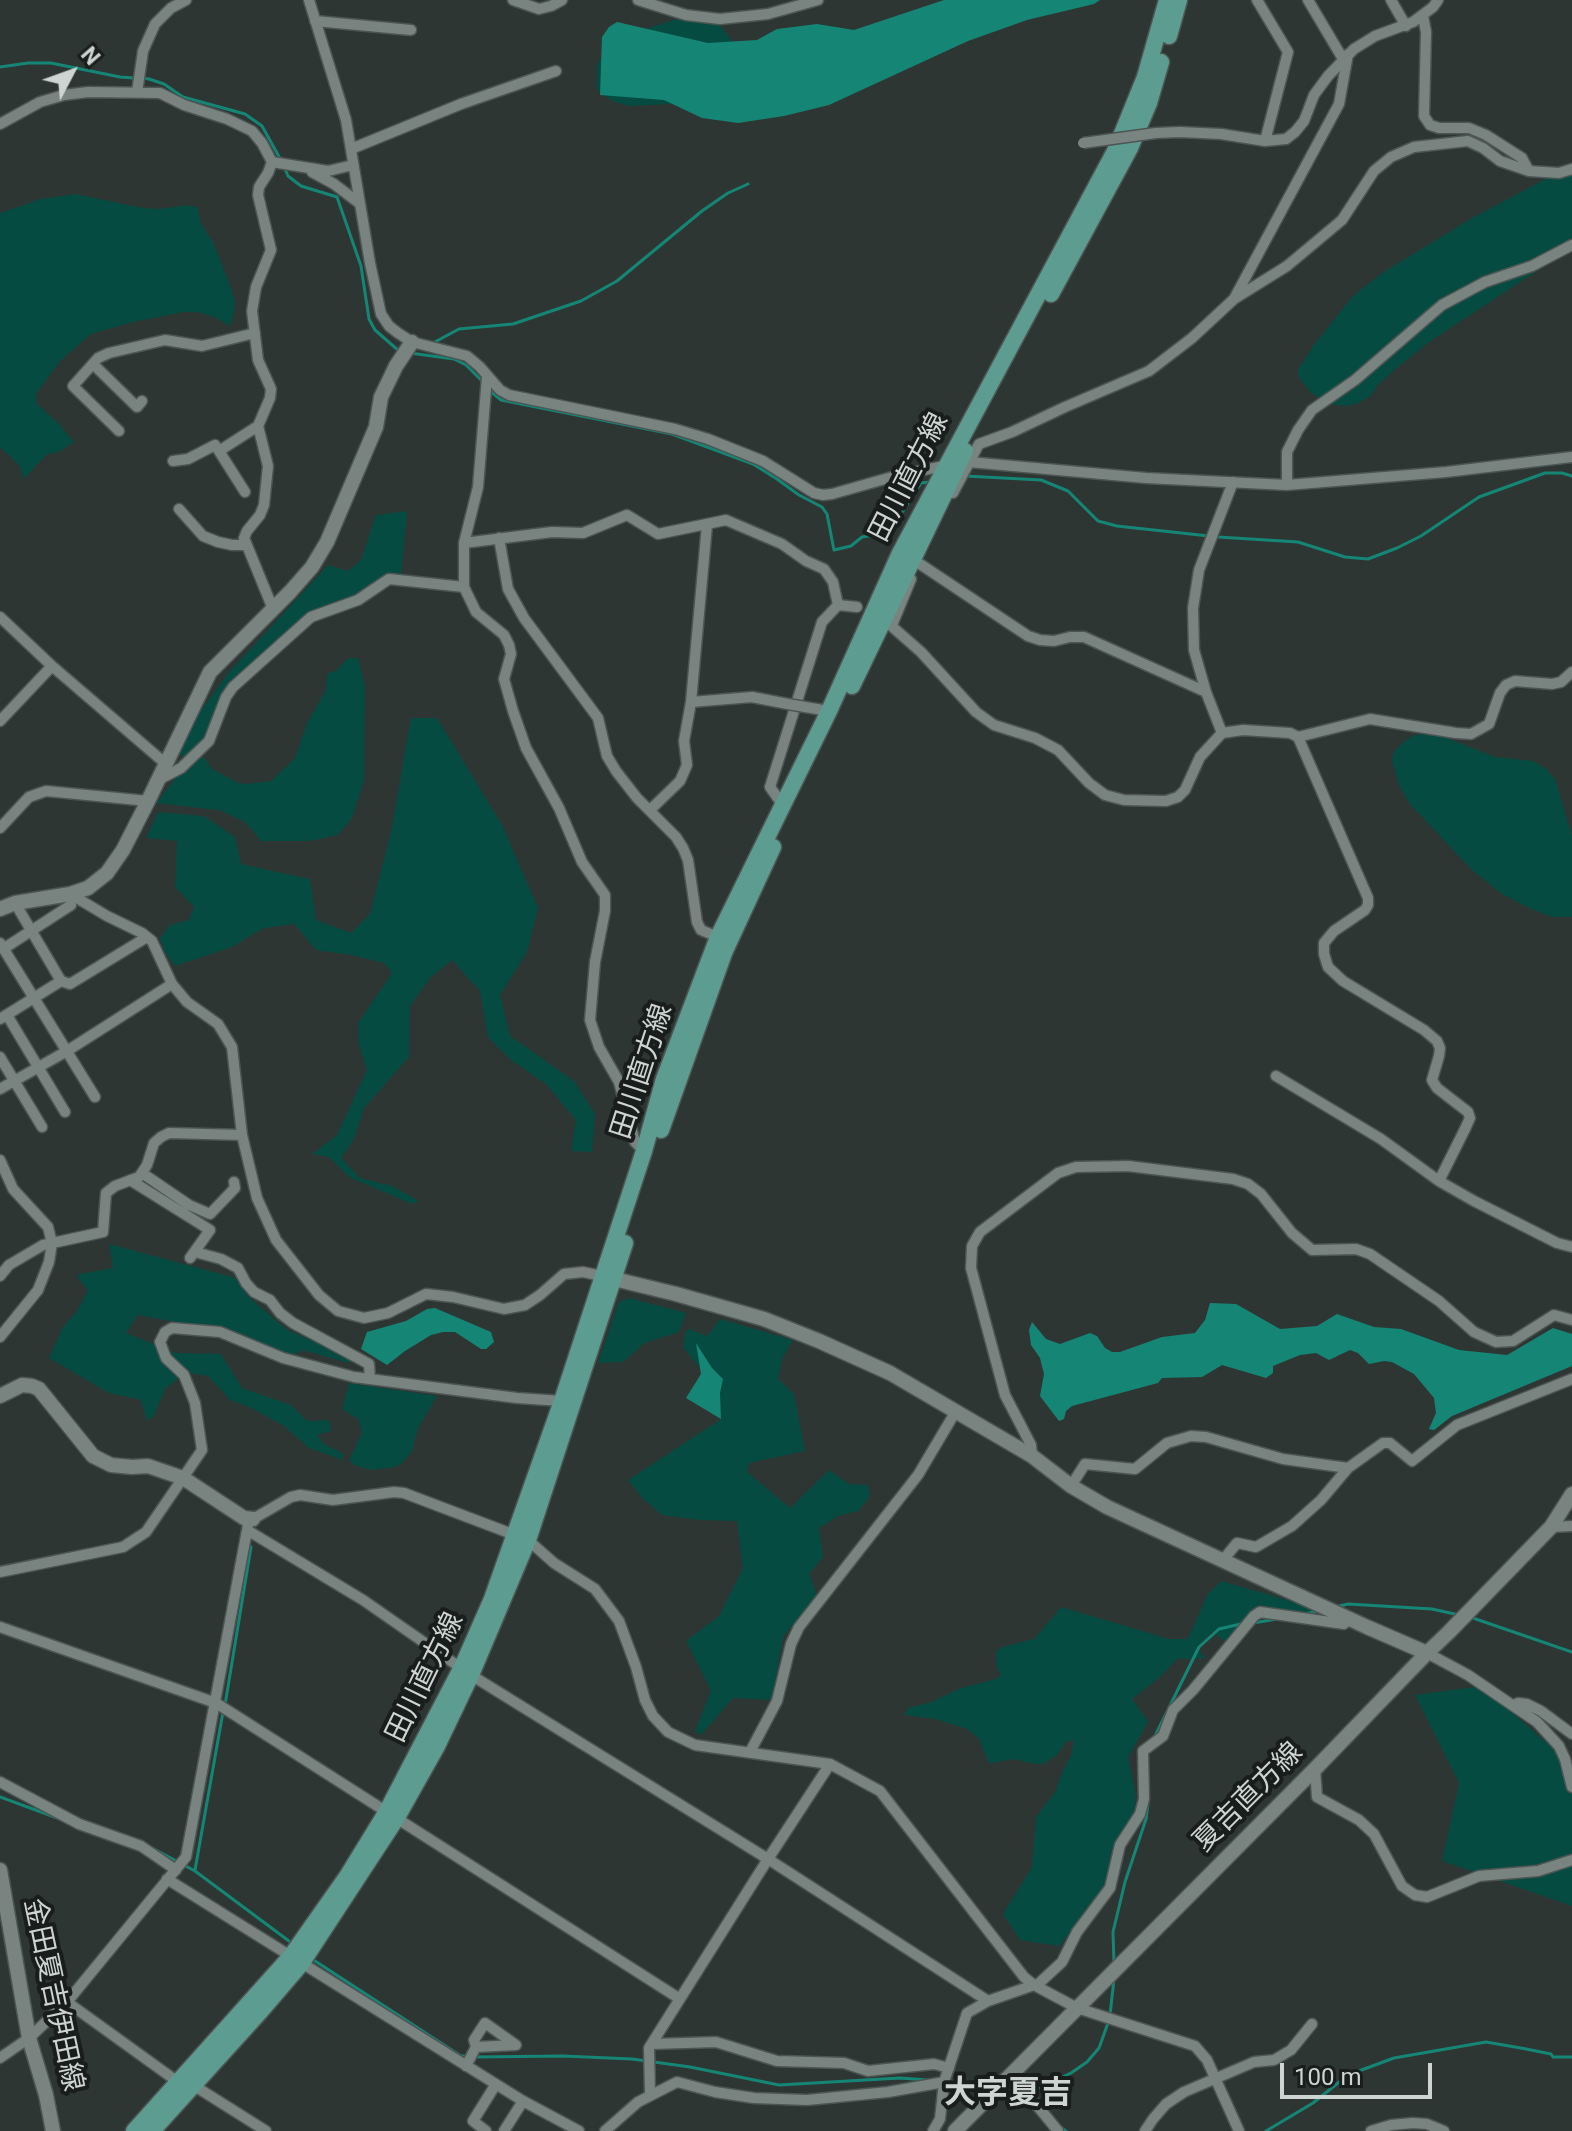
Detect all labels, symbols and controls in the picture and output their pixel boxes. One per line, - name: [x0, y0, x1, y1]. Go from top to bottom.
- north arrow: [32, 32, 112, 112]
- text: N: [76, 42, 105, 70]
- street label: 田川直方線: [863, 408, 957, 548]
- street label: 田川直方線: [605, 1000, 681, 1144]
- street label: 田川直方線: [380, 1608, 472, 1748]
- street label: 夏吉直方線: [1188, 1737, 1310, 1859]
- street label: 金田夏吉伊田線: [15, 1896, 89, 2094]
- scale bar: [1284, 2047, 1436, 2097]
- text: 100 m: [1294, 2063, 1361, 2091]
- district label: 大字夏吉: [944, 2076, 1072, 2114]

